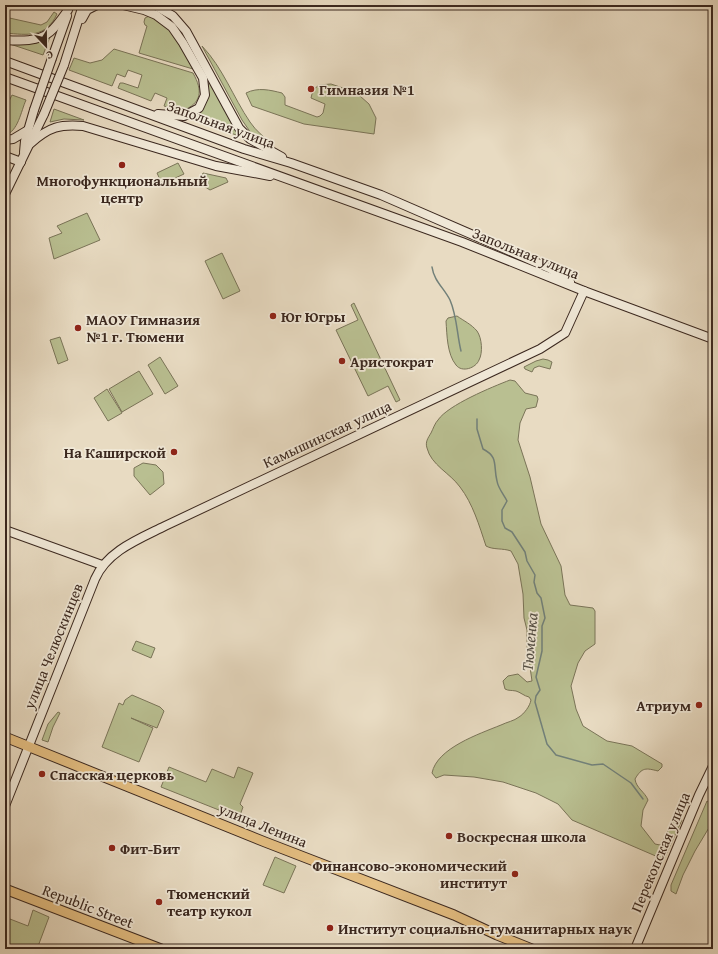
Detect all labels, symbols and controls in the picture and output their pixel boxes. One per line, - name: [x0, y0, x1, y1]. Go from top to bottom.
- north arrow: [26, 26, 66, 66]
- text: С: [44, 47, 56, 64]
- place label: Гимназия №1: [319, 79, 415, 100]
- marker: Гимназия №1: [306, 84, 316, 94]
- street label: Запольная улица: [164, 95, 279, 154]
- marker: Многофункциональный центр: [117, 160, 127, 170]
- place label: Многофункциональный центр: [36, 170, 208, 208]
- street label: Запольная улица: [469, 222, 583, 284]
- place label: Юг Югры: [281, 306, 346, 327]
- place label: МАОУ Гимназия №1 г. Тюмени: [86, 309, 200, 347]
- marker: Юг Югры: [268, 311, 278, 321]
- marker: МАОУ Гимназия №1 г. Тюмени: [73, 323, 83, 333]
- place label: Аристократ: [350, 351, 434, 372]
- marker: Аристократ: [337, 356, 347, 366]
- street label: Камышинская улица: [259, 395, 395, 473]
- place label: На Каширской: [64, 442, 167, 463]
- marker: На Каширской: [169, 447, 179, 457]
- street label: улица Челюскинцев: [18, 580, 88, 713]
- water label: Тюменка: [514, 611, 544, 672]
- place label: Атриум: [636, 695, 691, 716]
- marker: Атриум: [694, 700, 704, 710]
- place label: Спасская церковь: [50, 764, 174, 785]
- marker: Спасская церковь: [37, 769, 47, 779]
- street label: Перекопская улица: [625, 788, 695, 915]
- street label: улица Ленина: [215, 797, 311, 853]
- place label: Воскресная школа: [457, 826, 586, 847]
- marker: Воскресная школа: [444, 831, 454, 841]
- place label: Фит-Бит: [120, 838, 181, 859]
- marker: Фит-Бит: [107, 843, 117, 853]
- place label: Финансово-экономический институт: [313, 855, 508, 893]
- marker: Финансово-экономический институт: [510, 869, 520, 879]
- street label: Republic Street: [39, 879, 137, 933]
- place label: Тюменский театр кукол: [167, 883, 252, 921]
- marker: Тюменский театр кукол: [154, 897, 164, 907]
- place label: Институт социально-гуманитарных наук: [338, 918, 632, 939]
- marker: Институт социально-гуманитарных наук: [325, 923, 335, 933]

